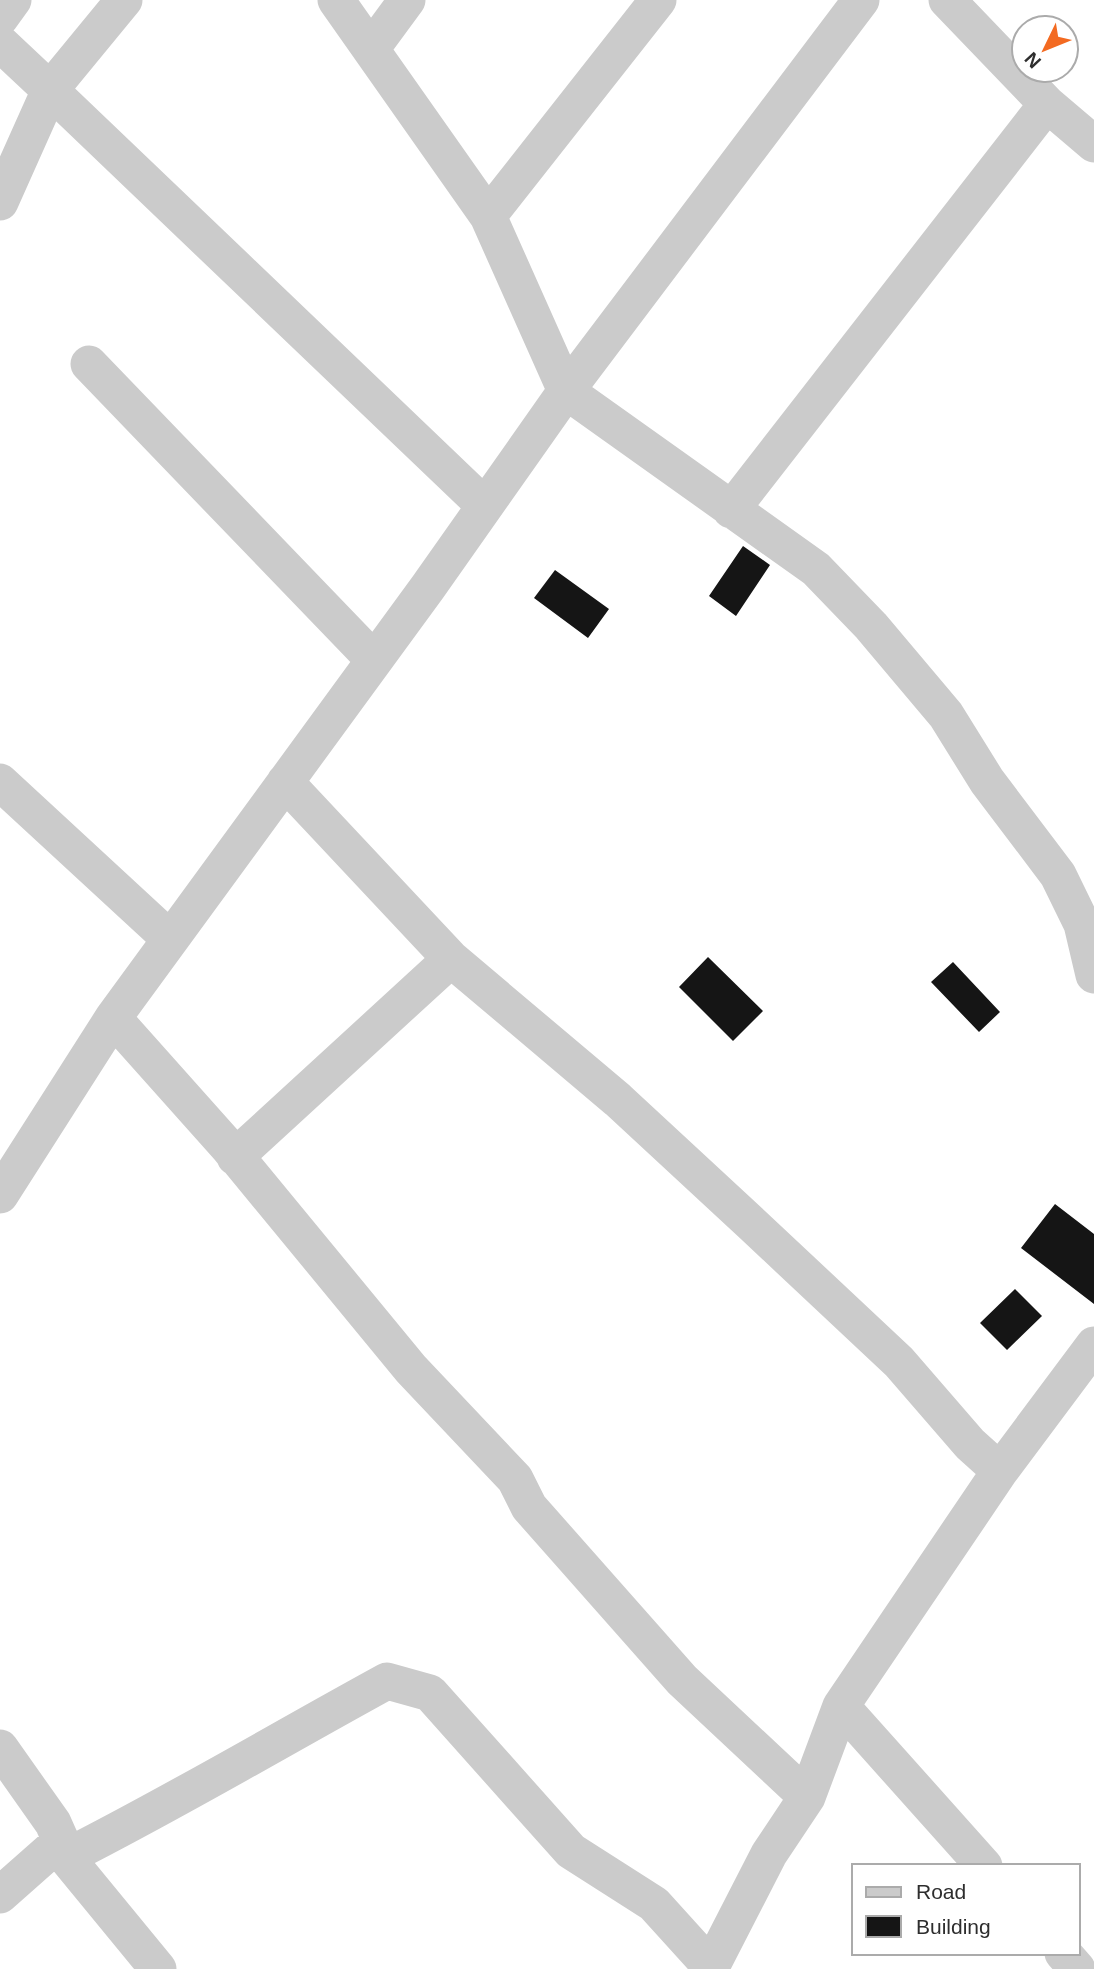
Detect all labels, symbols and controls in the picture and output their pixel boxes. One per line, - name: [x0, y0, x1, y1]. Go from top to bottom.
- north arrow: [1010, 14, 1080, 84]
- text: N: [1021, 48, 1045, 72]
- legend: [852, 1864, 1080, 1955]
- text: Road: [916, 1880, 966, 1903]
- text: Building: [916, 1915, 991, 1938]

